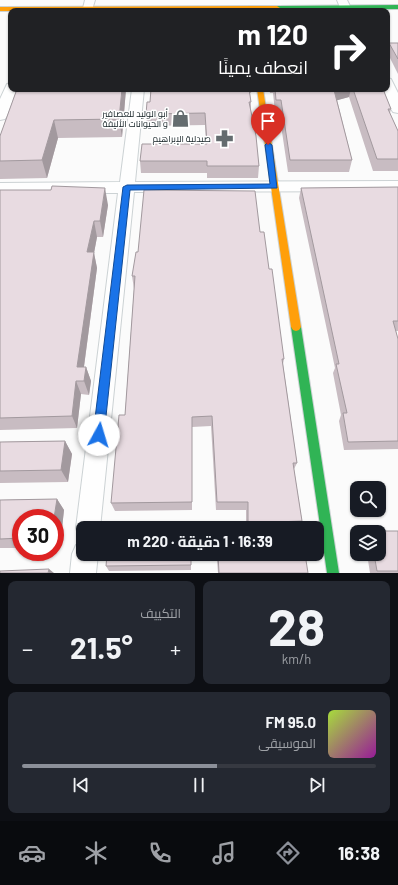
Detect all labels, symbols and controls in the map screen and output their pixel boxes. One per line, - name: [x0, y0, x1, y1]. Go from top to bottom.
- text: 120 m: [237, 17, 308, 51]
- icon: right: [322, 24, 374, 76]
- text: انعطف يمينًا: [218, 56, 308, 78]
- pin: [251, 104, 285, 145]
- place label: أبو الوليد للعصافير و الحيوانات الأليفة: [101, 108, 169, 129]
- shop icon: أبو الوليد للعصافير و الحيوانات الأليفة: [171, 108, 191, 128]
- icon: arrive: [257, 110, 279, 132]
- pharmacy icon: صيدلية الإبراهيم: [214, 128, 234, 148]
- place label: صيدلية الإبراهيم: [153, 133, 211, 145]
- position arrow: [78, 414, 120, 456]
- map controls: [350, 481, 386, 561]
- button: search: [350, 481, 386, 517]
- speed limit sign: 30: [12, 509, 64, 561]
- button: layers: [350, 525, 386, 561]
- text: 16:39 · 1 دقيقة · 220 m: [127, 532, 273, 550]
- text: 28: [268, 594, 325, 656]
- text: التكييف: [140, 605, 181, 621]
- text: 21.5°: [70, 629, 133, 665]
- text: −: [22, 635, 33, 661]
- text: +: [170, 635, 181, 661]
- text: km/h: [282, 651, 311, 667]
- text: 95.0 FM: [266, 713, 316, 731]
- text: الموسيقى: [258, 735, 316, 751]
- icon: previous: [70, 774, 92, 796]
- icon: pause: [188, 774, 210, 796]
- icon: next: [306, 774, 328, 796]
- icon: car: [18, 839, 46, 867]
- icon: climate: [82, 839, 110, 867]
- icon: phone: [146, 839, 174, 867]
- icon: music: [210, 839, 238, 867]
- icon: directions: [274, 839, 302, 867]
- text: 16:38: [338, 842, 380, 864]

